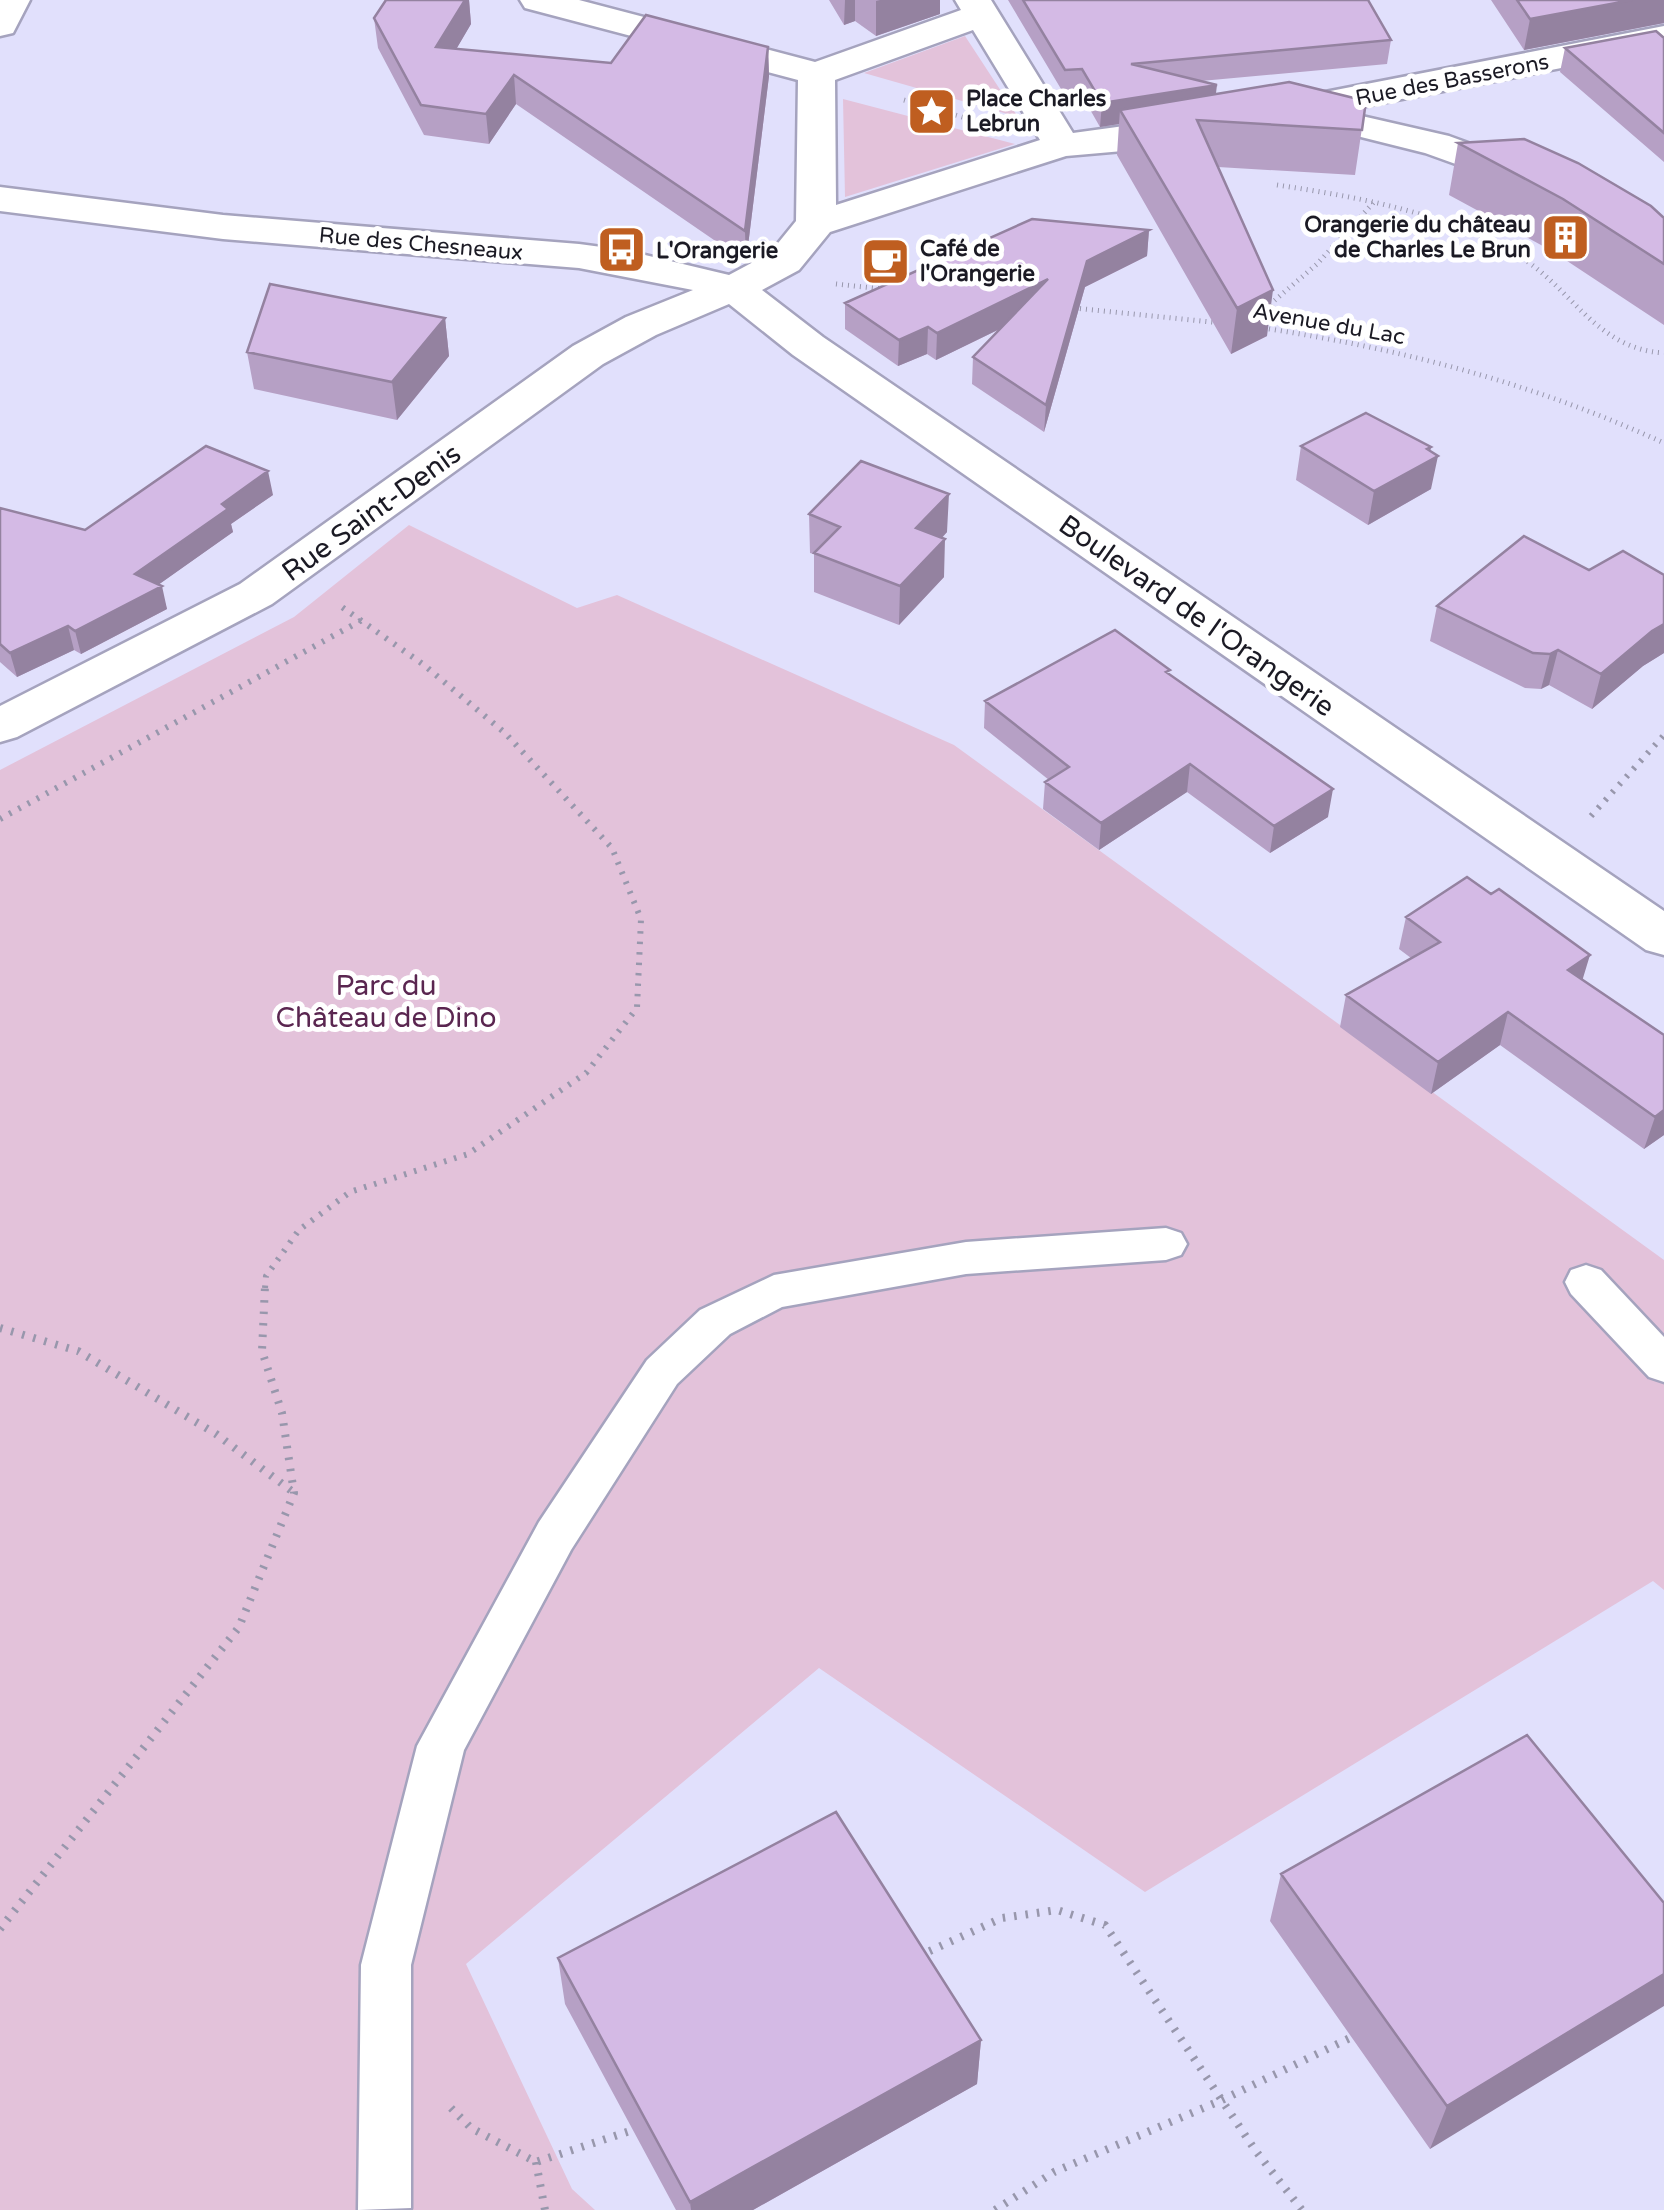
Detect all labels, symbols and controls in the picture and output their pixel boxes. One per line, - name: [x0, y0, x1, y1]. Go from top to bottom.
- street label: Rue des Basserons: [1353, 48, 1551, 111]
- place icon: Place Charles Lebrun: [905, 85, 957, 137]
- place label: Place Charles Lebrun: [966, 86, 1107, 137]
- building icon: Orangerie du château de Charles Le Brun: [1540, 211, 1592, 263]
- place label: Orangerie du château de Charles Le Brun: [1304, 212, 1531, 263]
- street label: Rue des Chesneaux: [318, 222, 524, 266]
- bus stop icon: L'Orangerie: [595, 224, 647, 276]
- cafe icon: Café de l'Orangerie: [859, 235, 911, 287]
- place label: Café de l'Orangerie: [920, 236, 1035, 287]
- place label: L'Orangerie: [656, 238, 778, 264]
- street label: Avenue du Lac: [1251, 298, 1407, 350]
- street label: Rue Saint-Denis: [276, 437, 468, 589]
- street label: Boulevard de l'Orangerie: [1052, 508, 1341, 724]
- park label: Parc du Château de Dino: [276, 969, 496, 1035]

